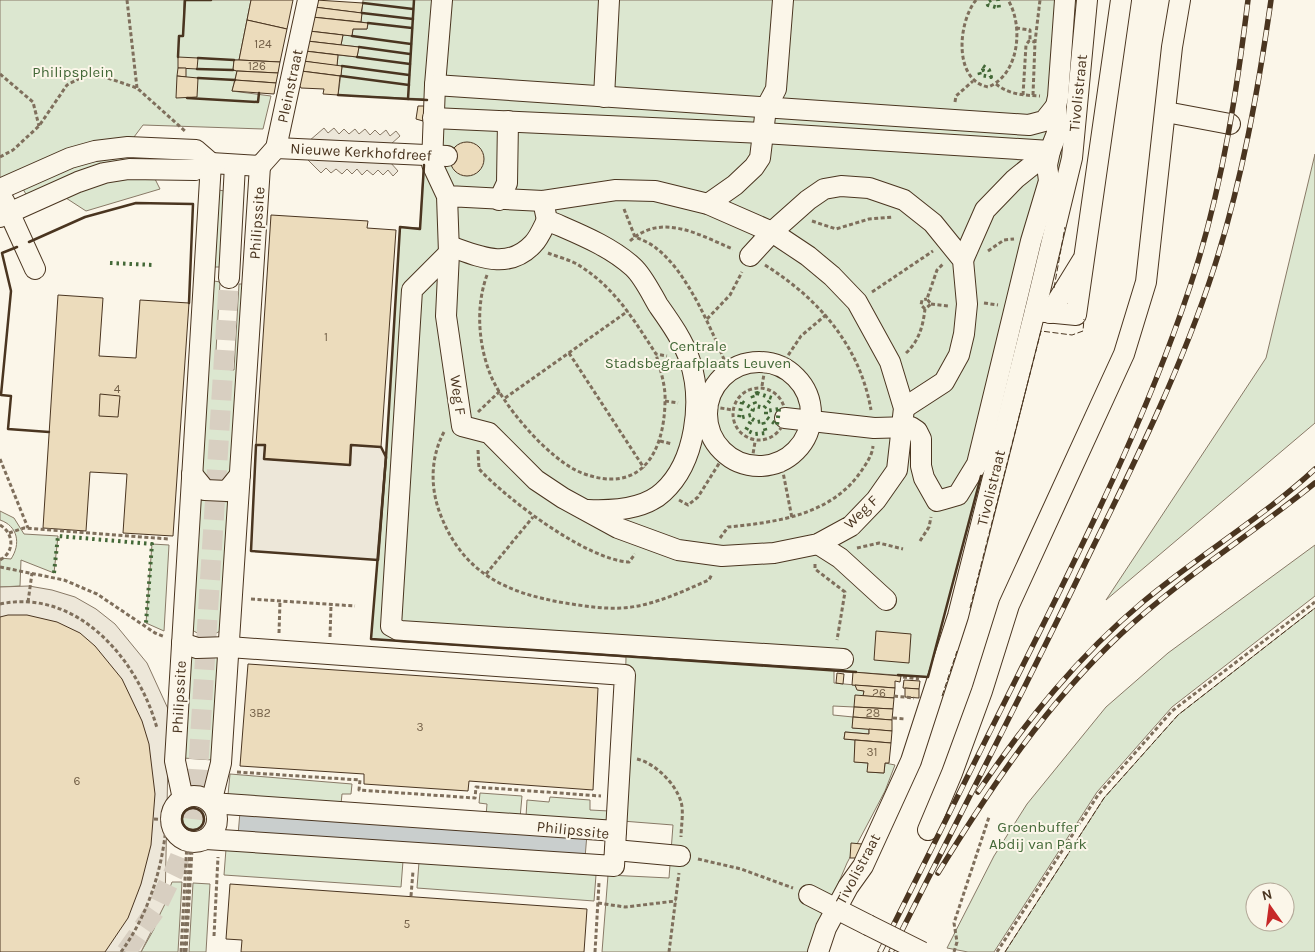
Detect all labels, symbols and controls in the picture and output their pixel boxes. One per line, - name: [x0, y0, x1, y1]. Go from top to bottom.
- house number: 124: [254, 37, 272, 51]
- street label: Pleinstraat: [273, 47, 307, 124]
- street label: Tivolistraat: [1065, 53, 1091, 132]
- house number: 126: [248, 59, 266, 73]
- park label: Philipsplein: [32, 63, 114, 81]
- street label: Nieuwe Kerkhofdreef: [290, 139, 433, 165]
- street label: Philipssite: [245, 186, 269, 260]
- house number: 1: [324, 330, 328, 344]
- park label: Centrale Stadsbegraafplaats Leuven: [605, 337, 791, 372]
- street label: Weg F: [446, 374, 470, 416]
- house number: 4: [114, 382, 121, 396]
- street label: Tivolistraat: [973, 448, 1009, 528]
- street label: Weg F: [840, 491, 882, 533]
- street label: Philipssite: [168, 660, 190, 734]
- house number: 26: [872, 686, 886, 700]
- house number: 3B2: [249, 706, 271, 720]
- house number: 28: [866, 706, 880, 720]
- house number: 3: [416, 720, 424, 734]
- house number: 31: [866, 745, 878, 759]
- house number: 6: [74, 774, 81, 788]
- street label: Philipssite: [536, 817, 610, 843]
- park label: Groenbuffer Abdij van Park: [989, 818, 1087, 853]
- street label: Tivolistraat: [832, 830, 884, 907]
- north arrow: [1245, 882, 1295, 932]
- text: N: [1260, 885, 1274, 904]
- house number: 5: [404, 917, 411, 931]

